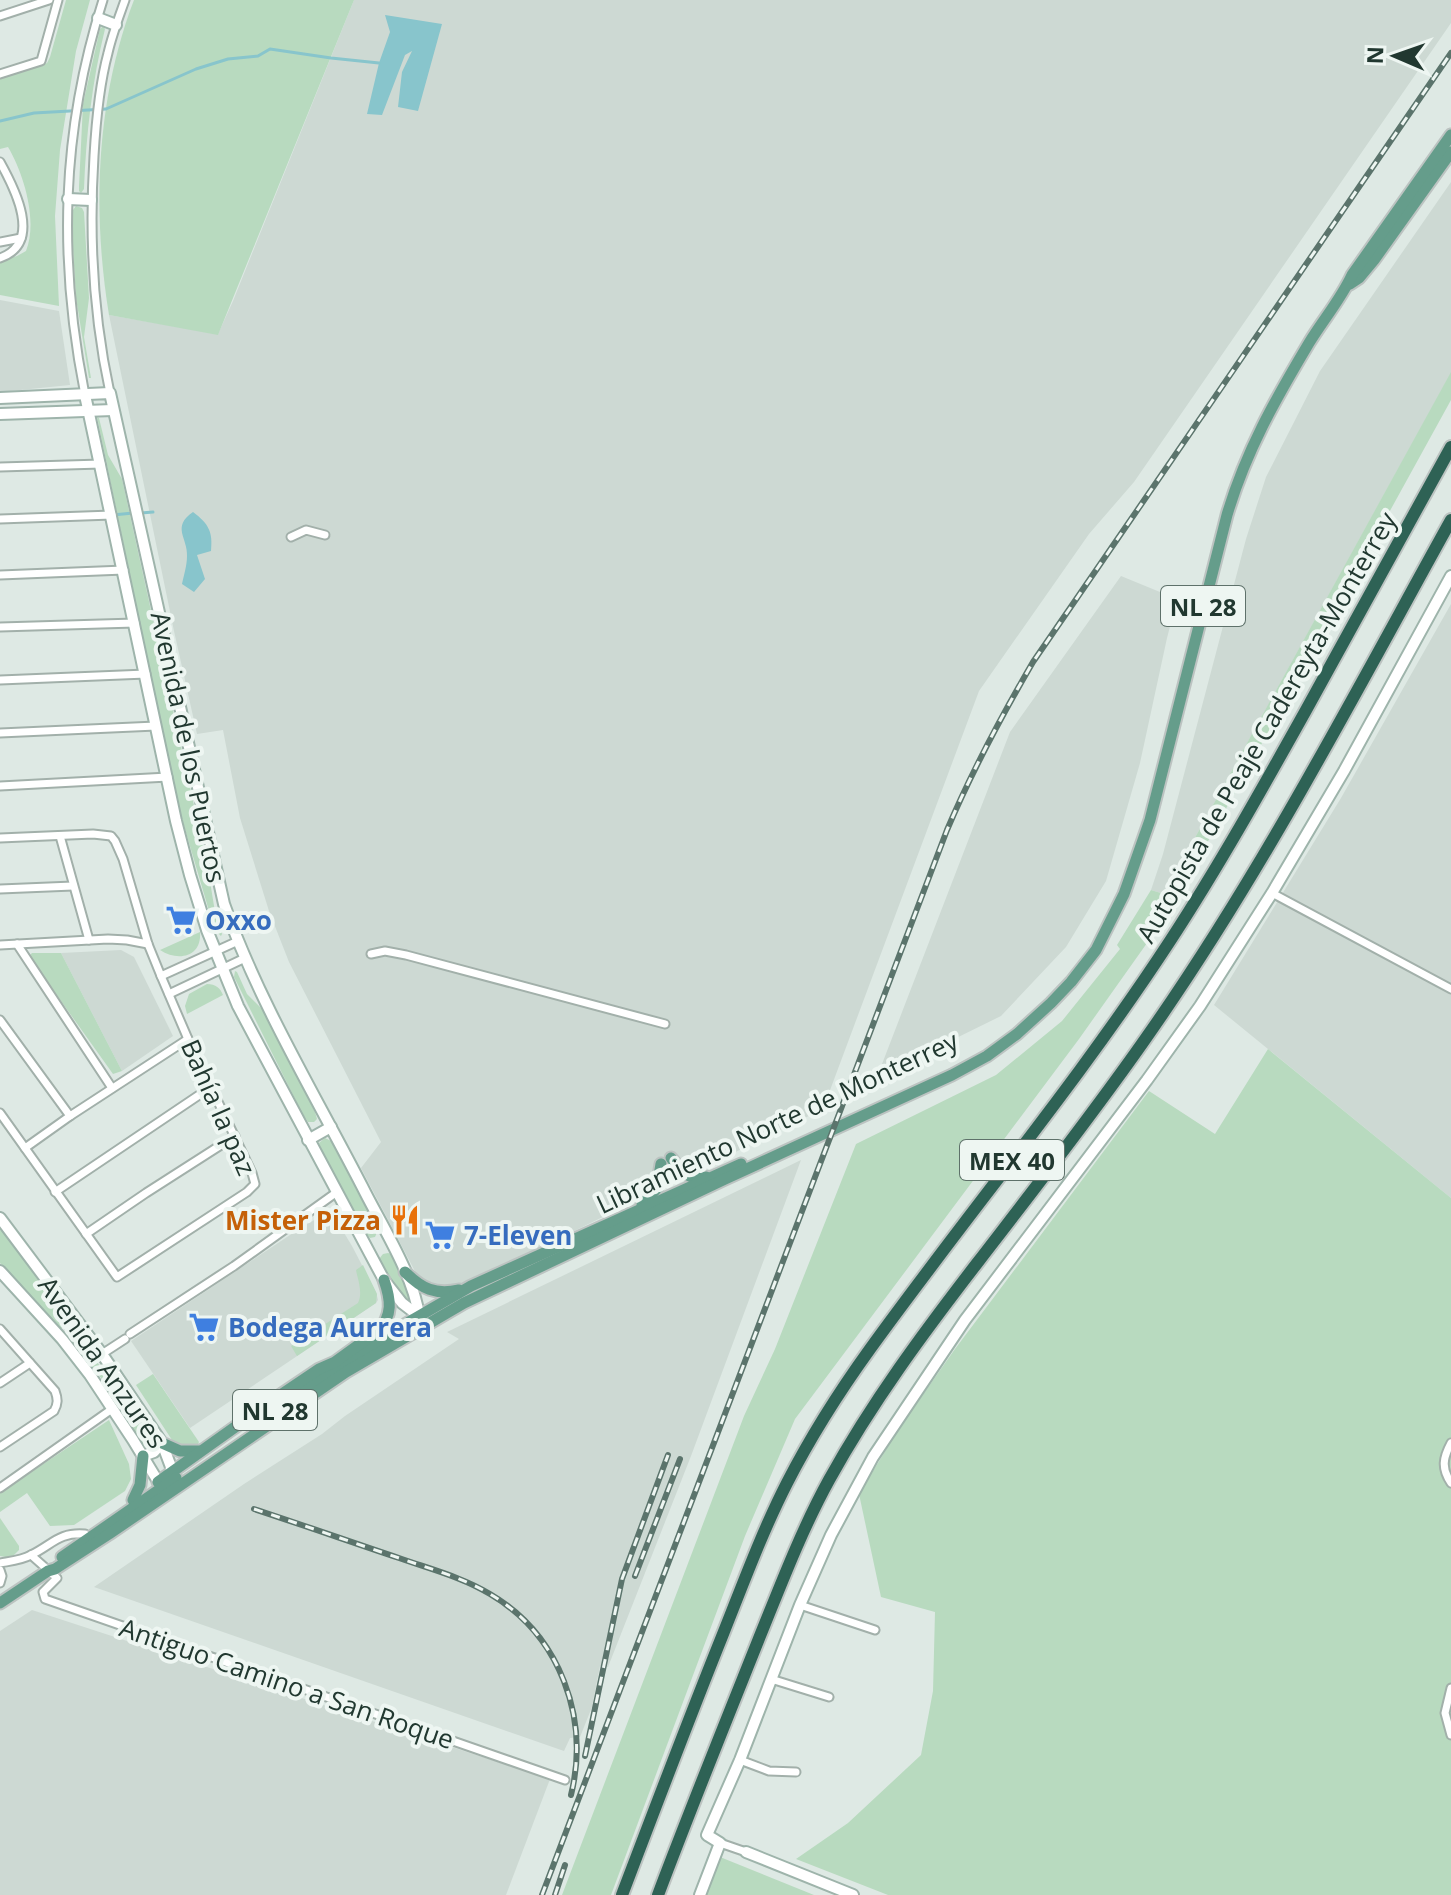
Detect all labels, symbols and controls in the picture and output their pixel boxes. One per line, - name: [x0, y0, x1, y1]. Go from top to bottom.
- north arrow: [1355, 16, 1435, 96]
- text: N: [1359, 46, 1389, 65]
- street label: Autopista de Peaje Cadereyta-Monterrey: [1127, 504, 1405, 949]
- road number: NL 28: [1161, 586, 1245, 626]
- street label: Avenida de los Puertos: [143, 608, 235, 886]
- place label: Oxxo: [205, 902, 272, 938]
- supermarket icon: Oxxo: [164, 903, 198, 937]
- street label: Libramiento Norte de Monterrey: [590, 1022, 965, 1222]
- street label: Bahía la paz: [173, 1033, 265, 1181]
- road number: MEX 40: [960, 1140, 1064, 1180]
- place label: Mister Pizza: [225, 1202, 381, 1238]
- restaurant icon: Mister Pizza: [388, 1203, 422, 1237]
- place label: 7-Eleven: [464, 1217, 572, 1253]
- supermarket icon: 7-Eleven: [423, 1218, 457, 1252]
- street label: Avenida Anzures: [30, 1269, 176, 1455]
- place label: Bodega Aurrera: [228, 1309, 432, 1345]
- supermarket icon: Bodega Aurrera: [187, 1310, 221, 1344]
- road number: NL 28: [233, 1390, 317, 1430]
- street label: Antiguo Camino a San Roque: [115, 1609, 459, 1757]

